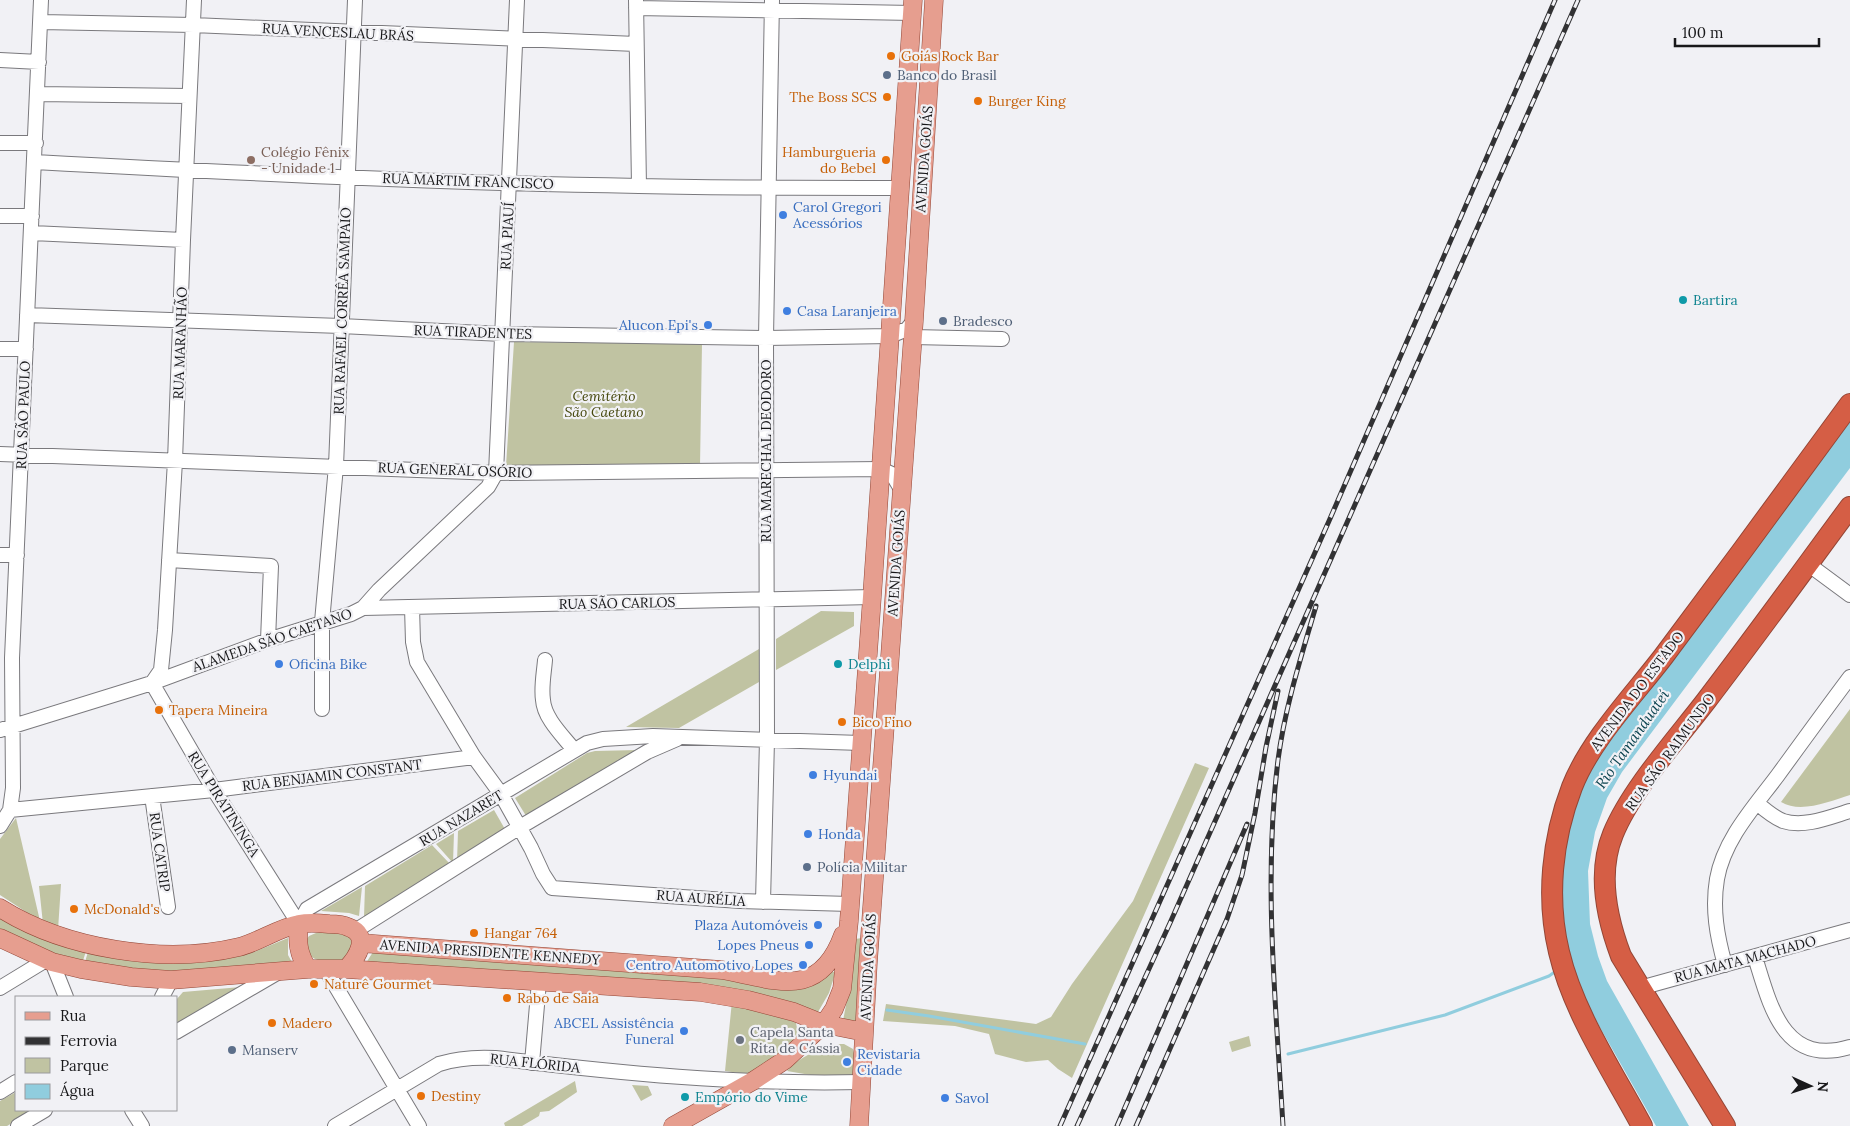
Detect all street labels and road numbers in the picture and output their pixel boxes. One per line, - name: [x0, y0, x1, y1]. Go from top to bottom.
- street label: RUA VENCESLAU BRÁS: [262, 19, 414, 45]
- street label: AVENIDA GOIÁS: [911, 105, 937, 214]
- street label: RUA MARTIM FRANCISCO: [382, 169, 554, 193]
- street label: RUA PIAUÍ: [496, 201, 518, 271]
- street label: RUA RAFAEL CORRÊA SAMPAIO: [329, 207, 355, 415]
- street label: RUA MARANHÃO: [169, 286, 191, 400]
- street label: RUA TIRADENTES: [413, 321, 533, 343]
- street label: RUA MARECHAL DEODORO: [757, 359, 775, 543]
- street label: RUA SÃO PAULO: [12, 360, 34, 470]
- street label: RUA GENERAL OSÓRIO: [377, 458, 533, 482]
- street label: AVENIDA GOIÁS: [883, 509, 909, 618]
- street label: RUA SÃO CARLOS: [558, 593, 676, 613]
- street label: ALAMEDA SÃO CAETANO: [189, 604, 354, 676]
- street label: AVENIDA DO ESTADO: [1586, 628, 1688, 755]
- street label: RUA SÃO RAIMUNDO: [1621, 690, 1719, 814]
- street label: RUA PIRATININGA: [184, 748, 264, 860]
- street label: RUA BENJAMIN CONSTANT: [241, 755, 423, 795]
- street label: RUA NAZARET: [416, 786, 506, 850]
- street label: RUA CATRIP: [145, 811, 175, 894]
- street label: RUA AURÉLIA: [656, 886, 746, 910]
- street label: AVENIDA GOIÁS: [856, 913, 880, 1022]
- street label: RUA MATA MACHADO: [1672, 931, 1818, 987]
- street label: AVENIDA PRESIDENTE KENNEDY: [378, 935, 602, 969]
- street label: RUA FLÓRIDA: [489, 1049, 581, 1077]

